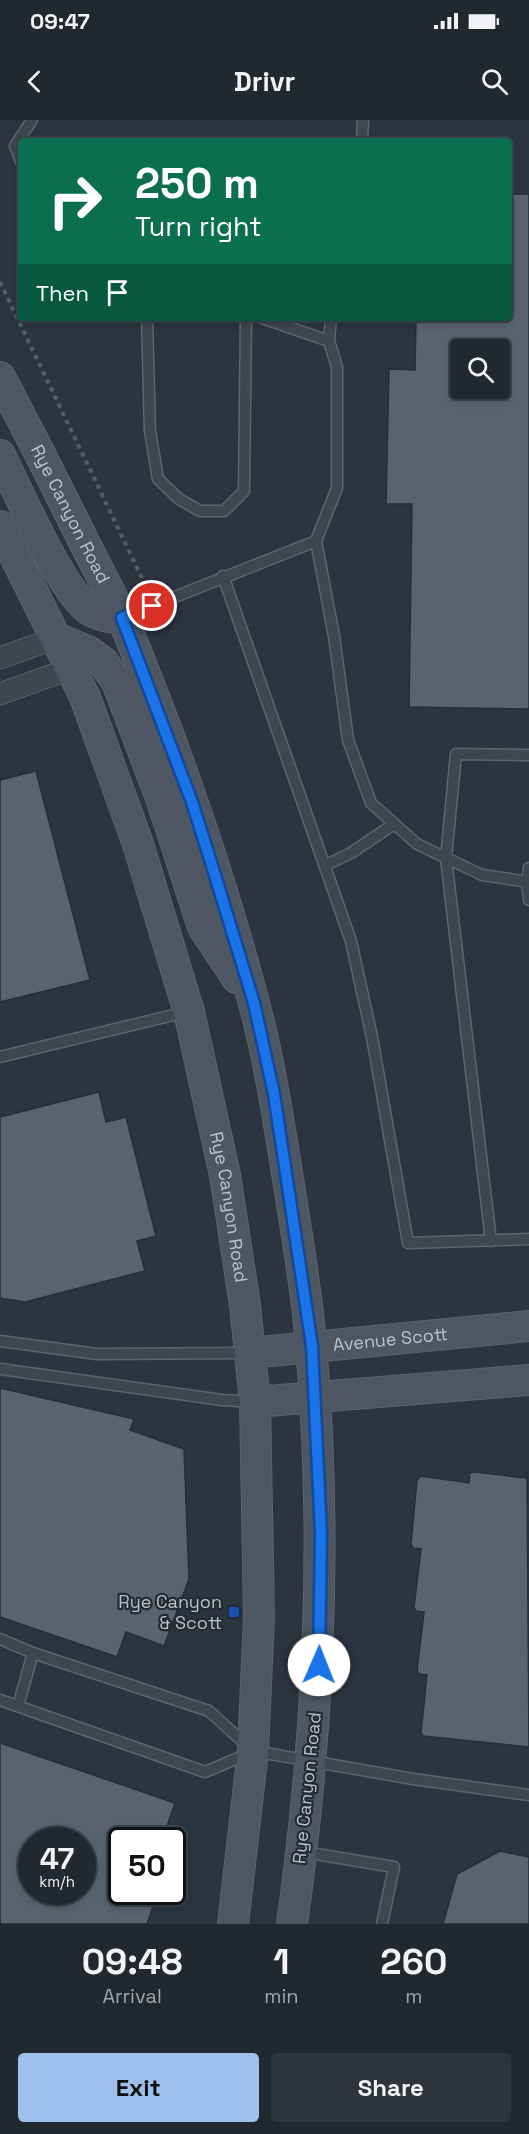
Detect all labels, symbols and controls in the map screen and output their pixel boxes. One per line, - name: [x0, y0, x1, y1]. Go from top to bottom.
- text: 09:47: [30, 7, 90, 35]
- text: Drivr: [234, 64, 295, 99]
- icon: back: [18, 65, 51, 98]
- icon: search: [478, 65, 511, 98]
- text: 250 m: [135, 157, 259, 210]
- icon: right: [36, 162, 114, 240]
- text: Turn right: [135, 209, 262, 244]
- icon: arrive: [101, 276, 134, 309]
- text: Then: [36, 279, 89, 307]
- map controls: [450, 339, 510, 399]
- button: search: [450, 339, 510, 399]
- street label: Rye Canyon Road: [26, 441, 115, 587]
- pin: [126, 580, 177, 631]
- icon: arrive: [135, 589, 168, 622]
- street label: Rye Canyon Road: [205, 1129, 253, 1284]
- street label: Avenue Scott: [332, 1322, 449, 1356]
- place label: Rye Canyon & Scott: [118, 1590, 222, 1634]
- marker: Rye Canyon & Scott: [227, 1605, 241, 1619]
- position arrow: [287, 1633, 351, 1697]
- street label: Rye Canyon Road: [287, 1711, 326, 1865]
- speed limit sign: 50: [108, 1827, 186, 1905]
- text: 47: [40, 1839, 74, 1878]
- text: km/h: [39, 1872, 75, 1891]
- text: 09:48: [82, 1939, 183, 1985]
- text: 1: [273, 1939, 290, 1985]
- text: 260: [380, 1939, 447, 1985]
- text: Arrival: [102, 1983, 162, 2009]
- text: min: [264, 1983, 299, 2009]
- text: m: [405, 1983, 422, 2009]
- button: Exit: [18, 2053, 259, 2122]
- button: Share: [271, 2053, 511, 2122]

